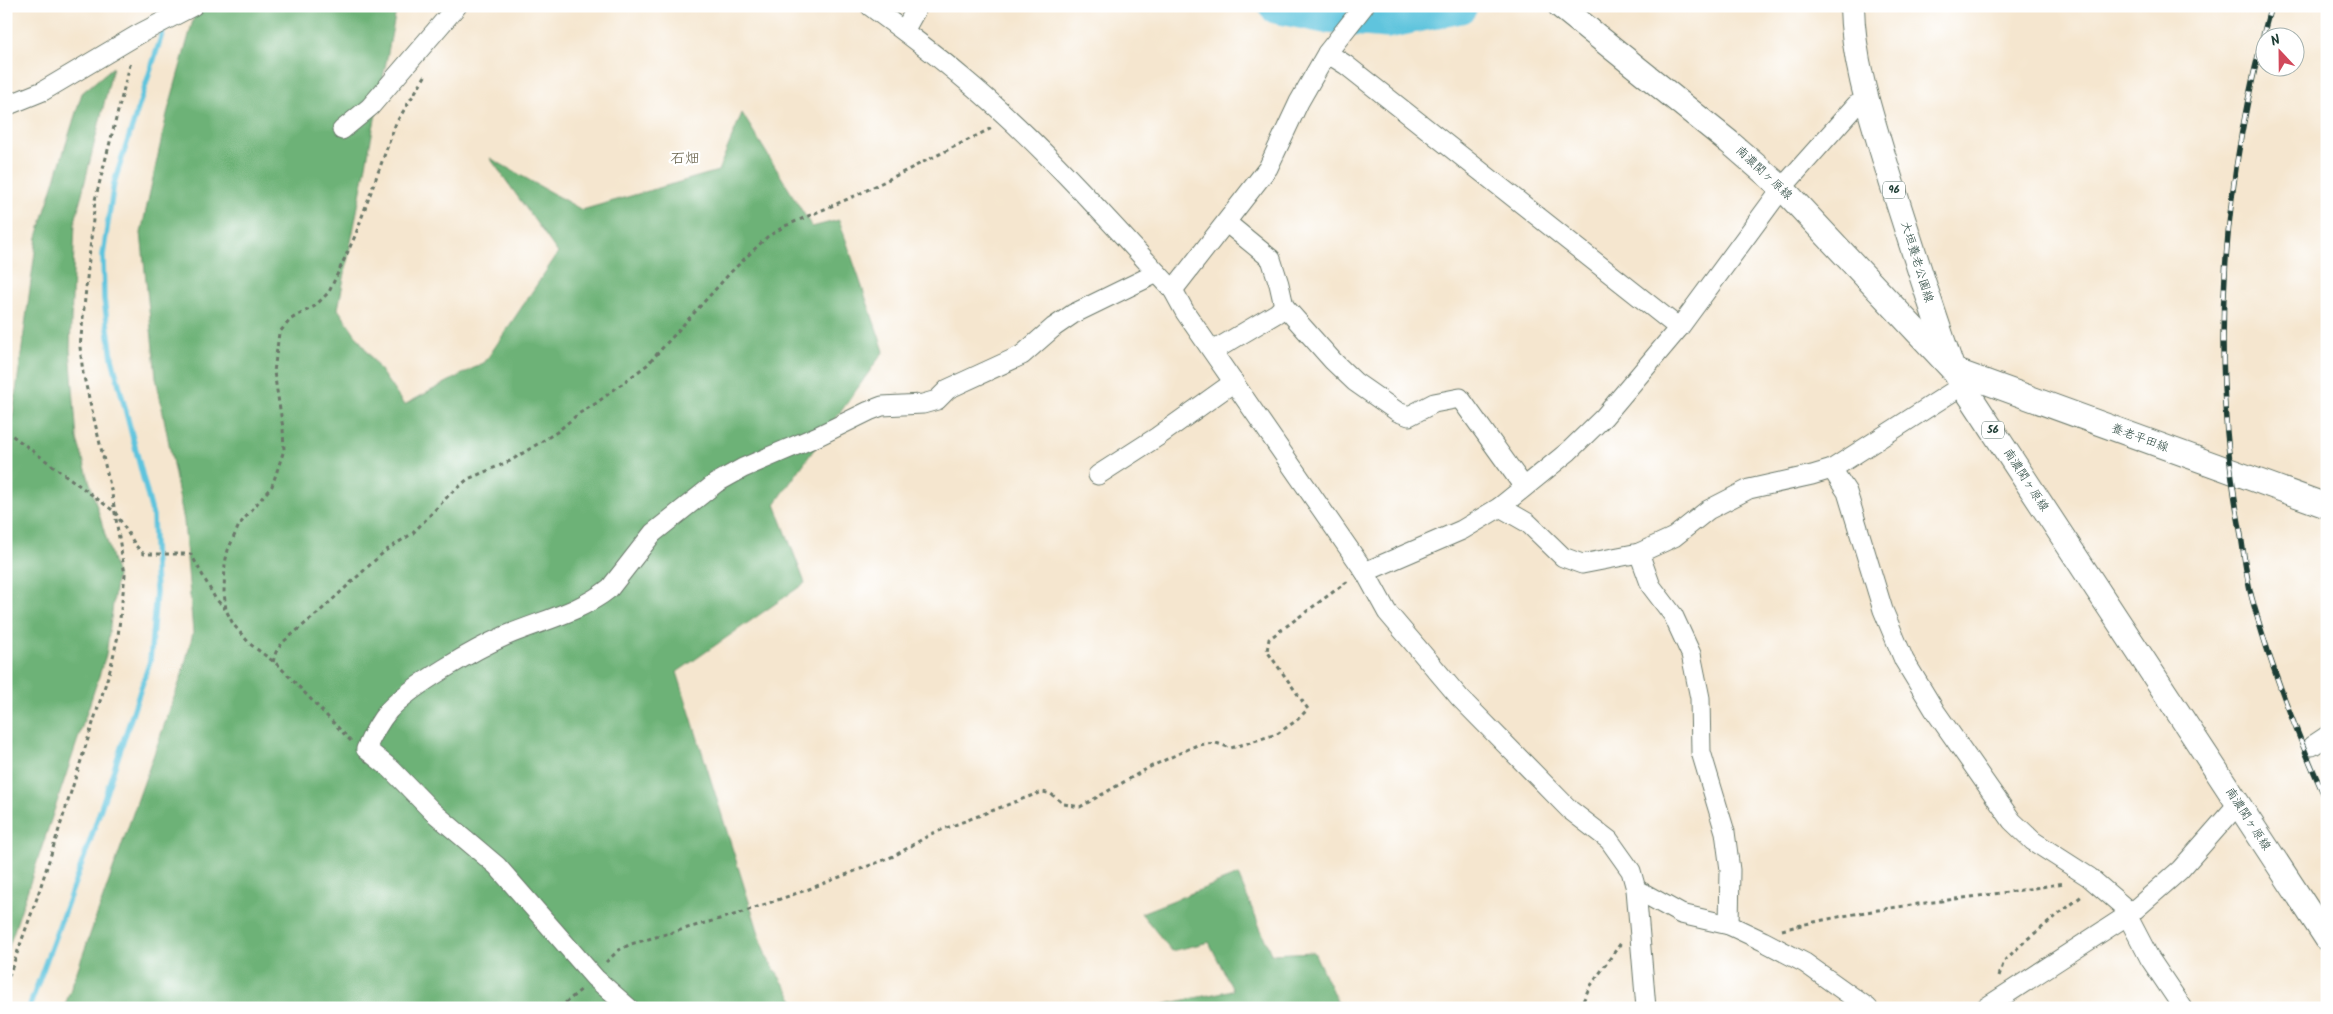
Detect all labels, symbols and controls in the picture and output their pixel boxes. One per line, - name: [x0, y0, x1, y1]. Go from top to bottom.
- north arrow: [2256, 28, 2306, 78]
- text: N: [2267, 29, 2284, 53]
- street label: 南濃関ヶ原線: [1731, 141, 1797, 205]
- district label: 石畑: [670, 147, 700, 171]
- road number: 96: [1883, 182, 1905, 198]
- street label: 大垣養老公園線: [1896, 219, 1938, 305]
- street label: 養老平田線: [2109, 419, 2171, 457]
- road number: 56: [1982, 422, 2004, 438]
- street label: 南濃関ヶ原線: [1998, 445, 2054, 515]
- street label: 南濃関ヶ原線: [2220, 784, 2276, 854]

